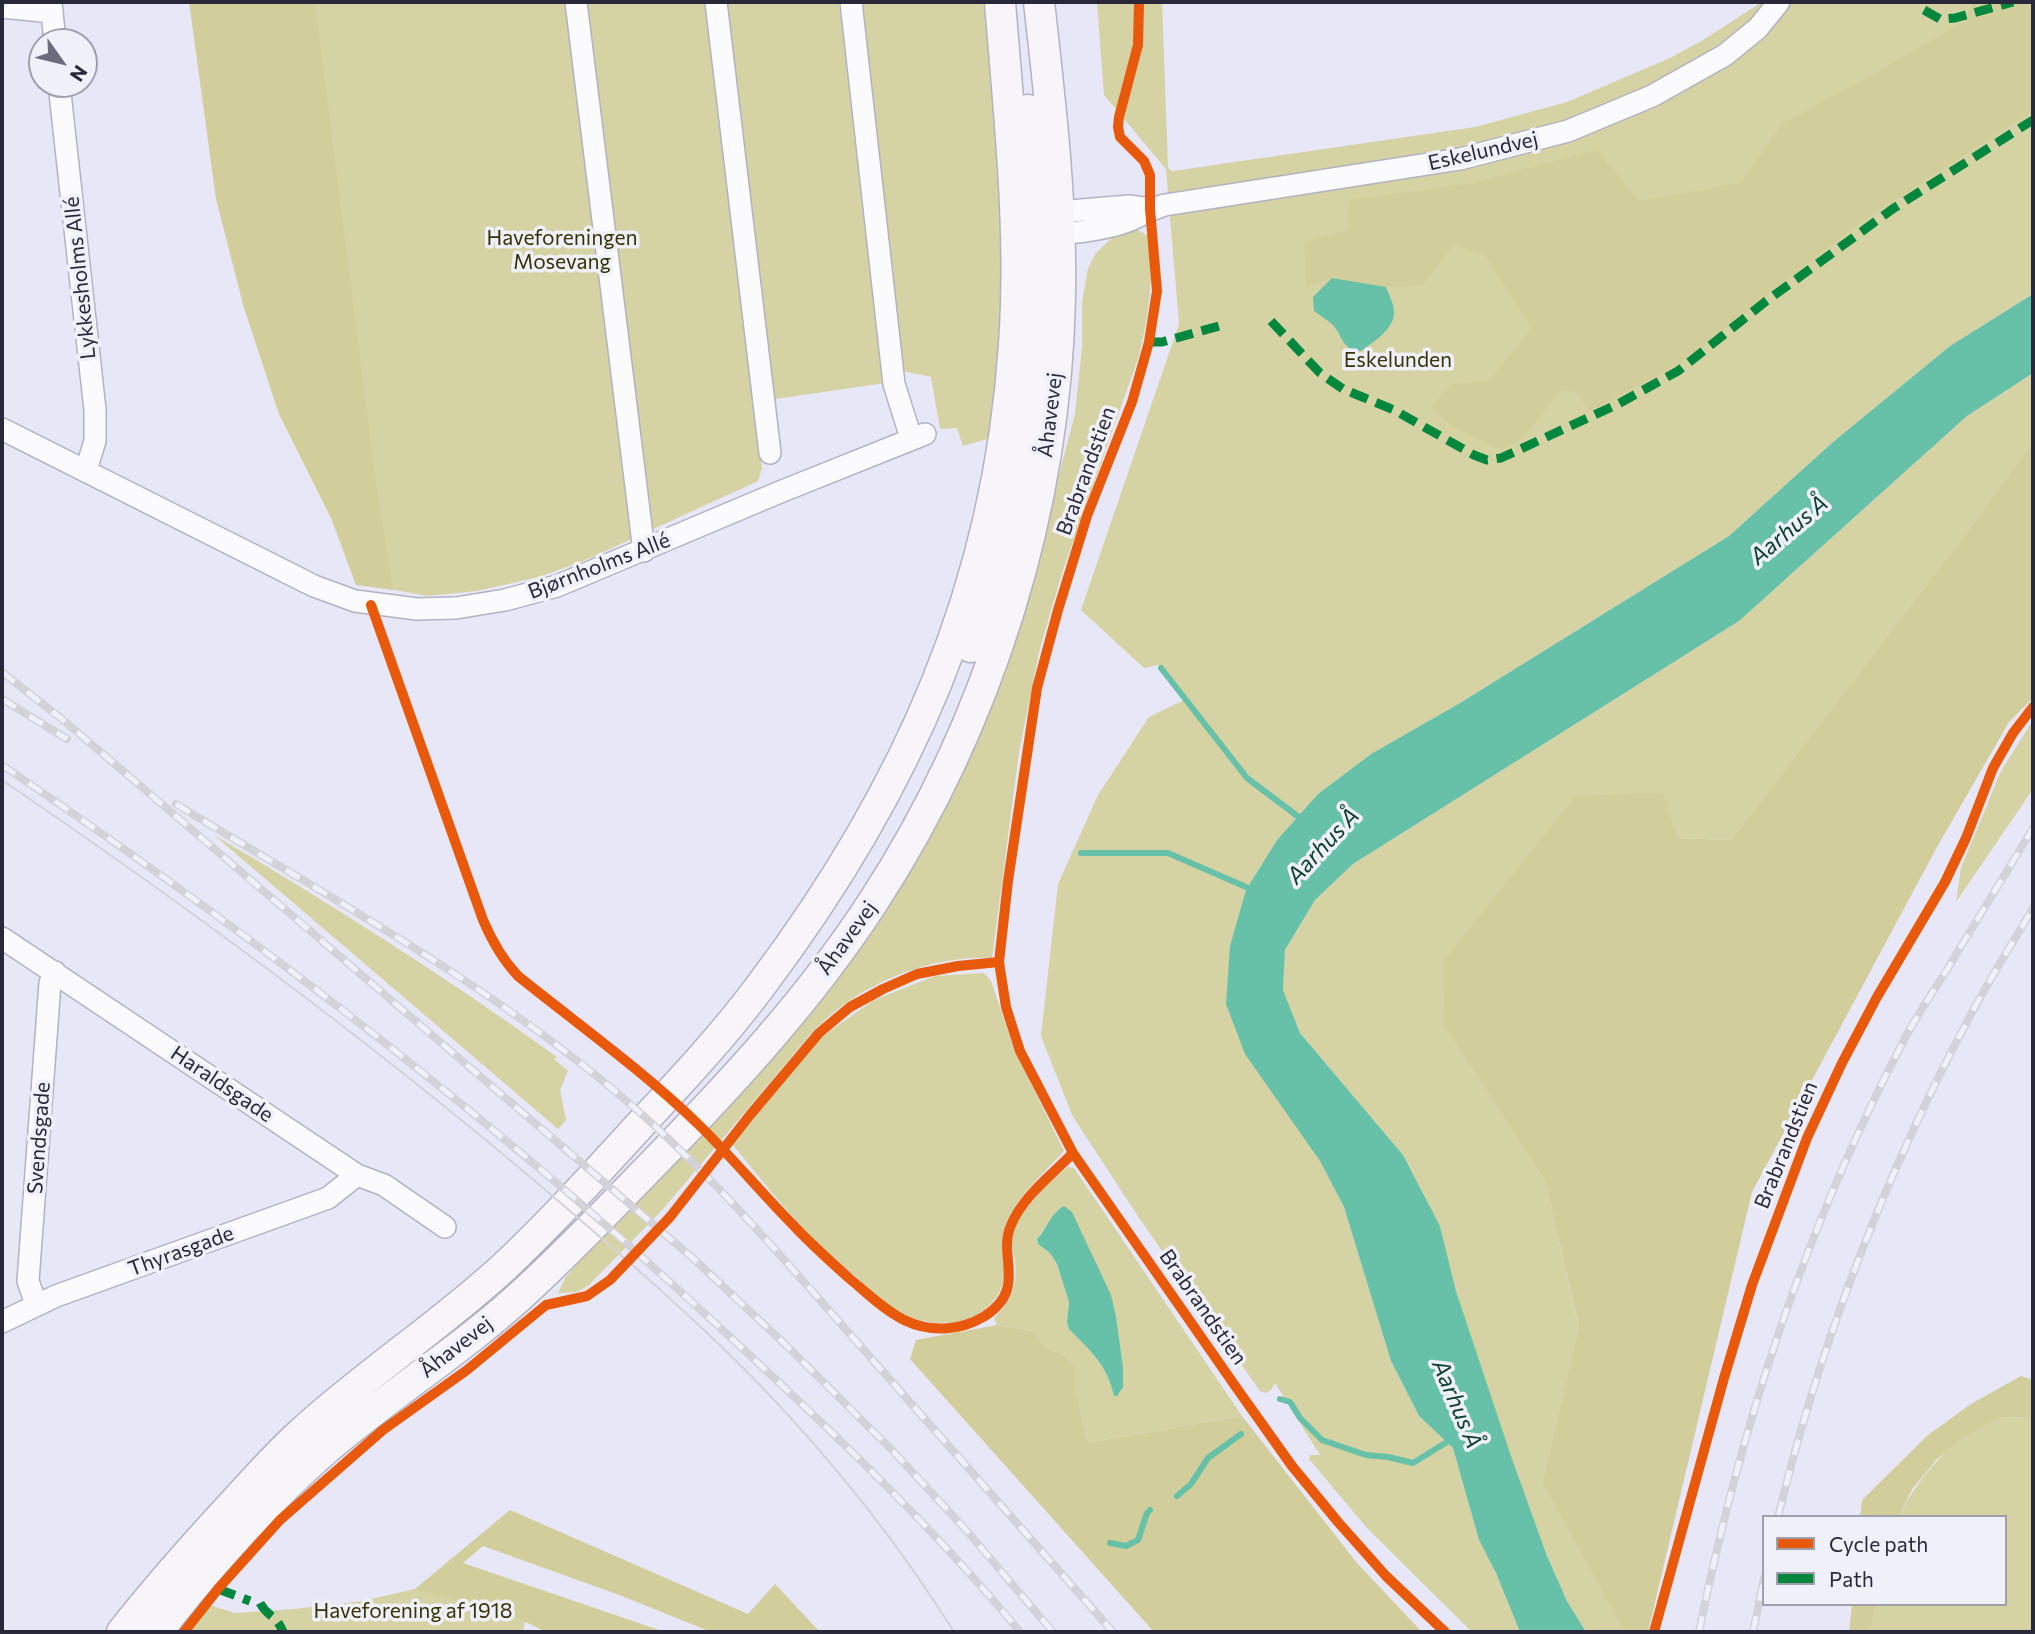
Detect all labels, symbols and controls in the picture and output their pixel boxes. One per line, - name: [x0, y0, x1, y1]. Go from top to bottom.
- north arrow: [28, 28, 98, 98]
- text: N: [66, 62, 93, 86]
- street label: Eskelundvej: [1426, 126, 1540, 176]
- street label: Lykkesholms Allé: [59, 195, 101, 361]
- park label: Haveforeningen Mosevang: [487, 225, 637, 275]
- park label: Eskelunden: [1344, 347, 1452, 373]
- street label: Åhavevej: [1032, 371, 1068, 459]
- street label: Brabrandstien: [1051, 403, 1121, 539]
- water label: Aarhus Å: [1744, 489, 1834, 571]
- street label: Bjørnholms Allé: [525, 527, 673, 605]
- water label: Aarhus Å: [1281, 802, 1365, 890]
- street label: Åhavevej: [812, 896, 882, 980]
- street label: Haraldsgade: [166, 1040, 278, 1128]
- street label: Brabrandstien: [1749, 1078, 1823, 1212]
- street label: Svendsgade: [23, 1081, 55, 1195]
- street label: Thyrasgade: [125, 1220, 237, 1282]
- street label: Brabrandstien: [1154, 1244, 1252, 1370]
- street label: Åhavevej: [415, 1311, 497, 1383]
- water label: Aarhus Å: [1426, 1355, 1488, 1453]
- legend: [1762, 1515, 2007, 1606]
- text: Cycle path: [1829, 1531, 1928, 1556]
- text: Path: [1829, 1566, 1874, 1591]
- park label: Haveforening af 1918: [314, 1598, 512, 1624]

